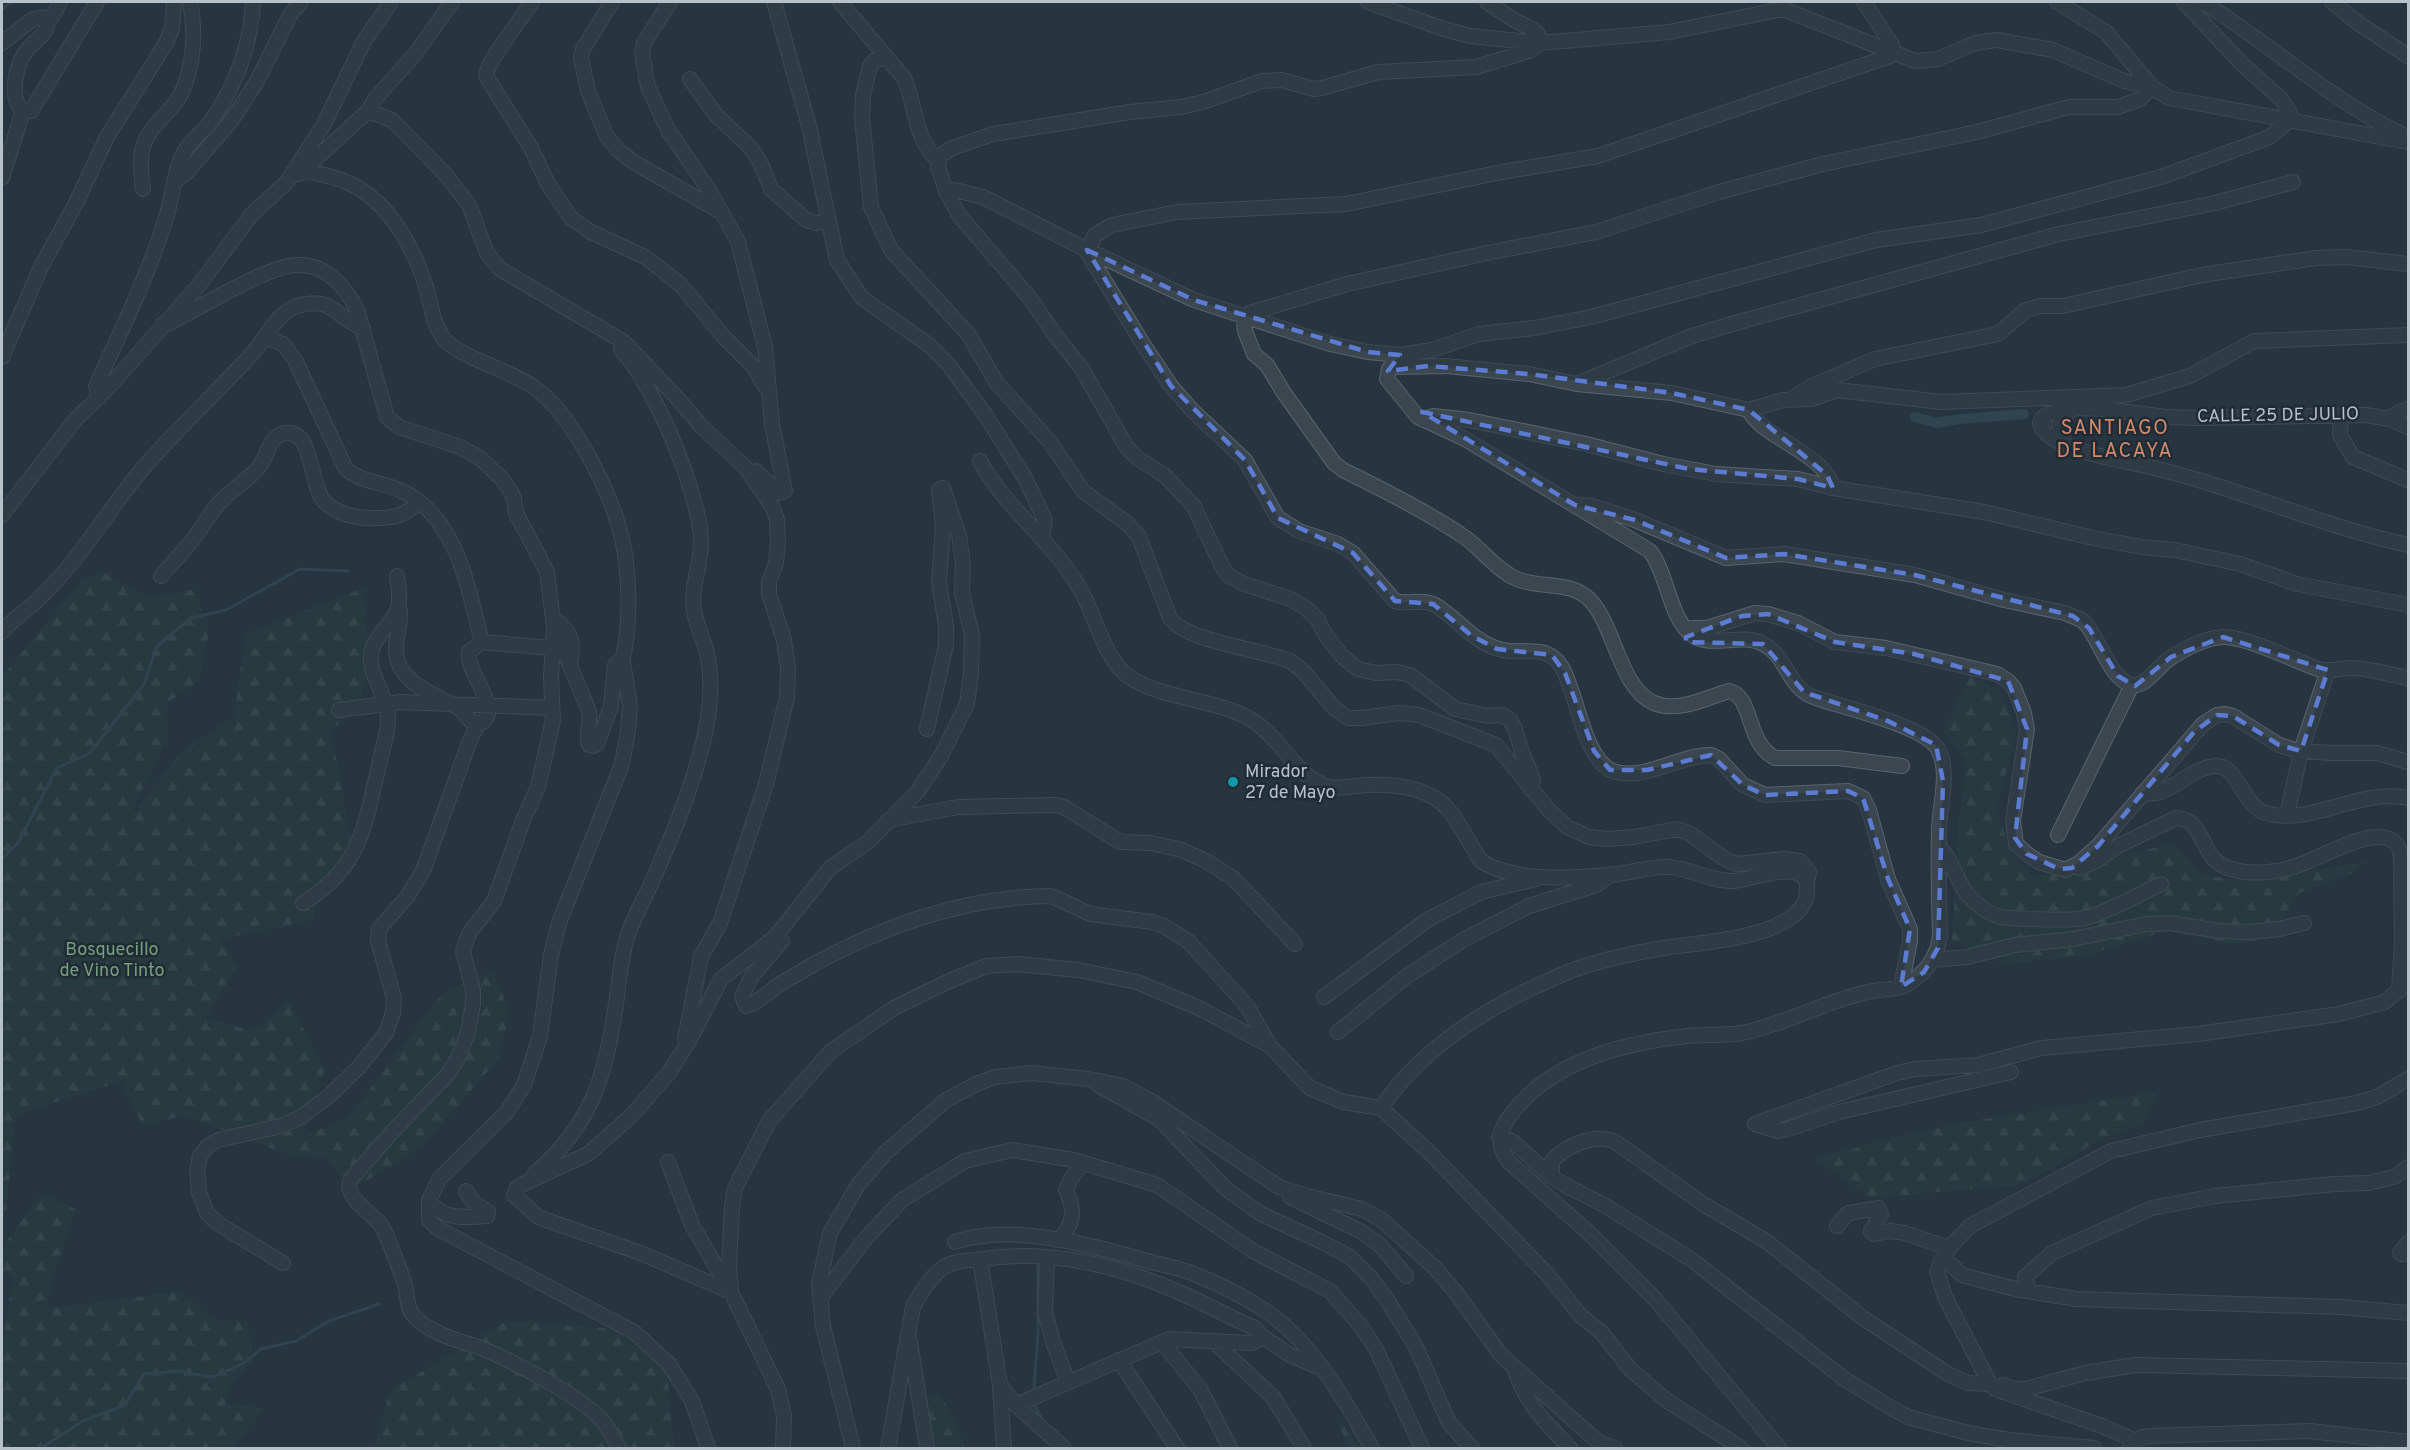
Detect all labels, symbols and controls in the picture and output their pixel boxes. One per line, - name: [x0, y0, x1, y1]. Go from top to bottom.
- street label: CALLE 25 DE JULIO: [2197, 403, 2359, 429]
- district label: SANTIAGO DE LACAYA: [2057, 416, 2173, 465]
- place label: Mirador 27 de Mayo: [1245, 761, 1336, 805]
- marker: Mirador 27 de Mayo: [1226, 775, 1240, 789]
- park label: Bosquecillo de Vino Tinto: [59, 939, 165, 983]

